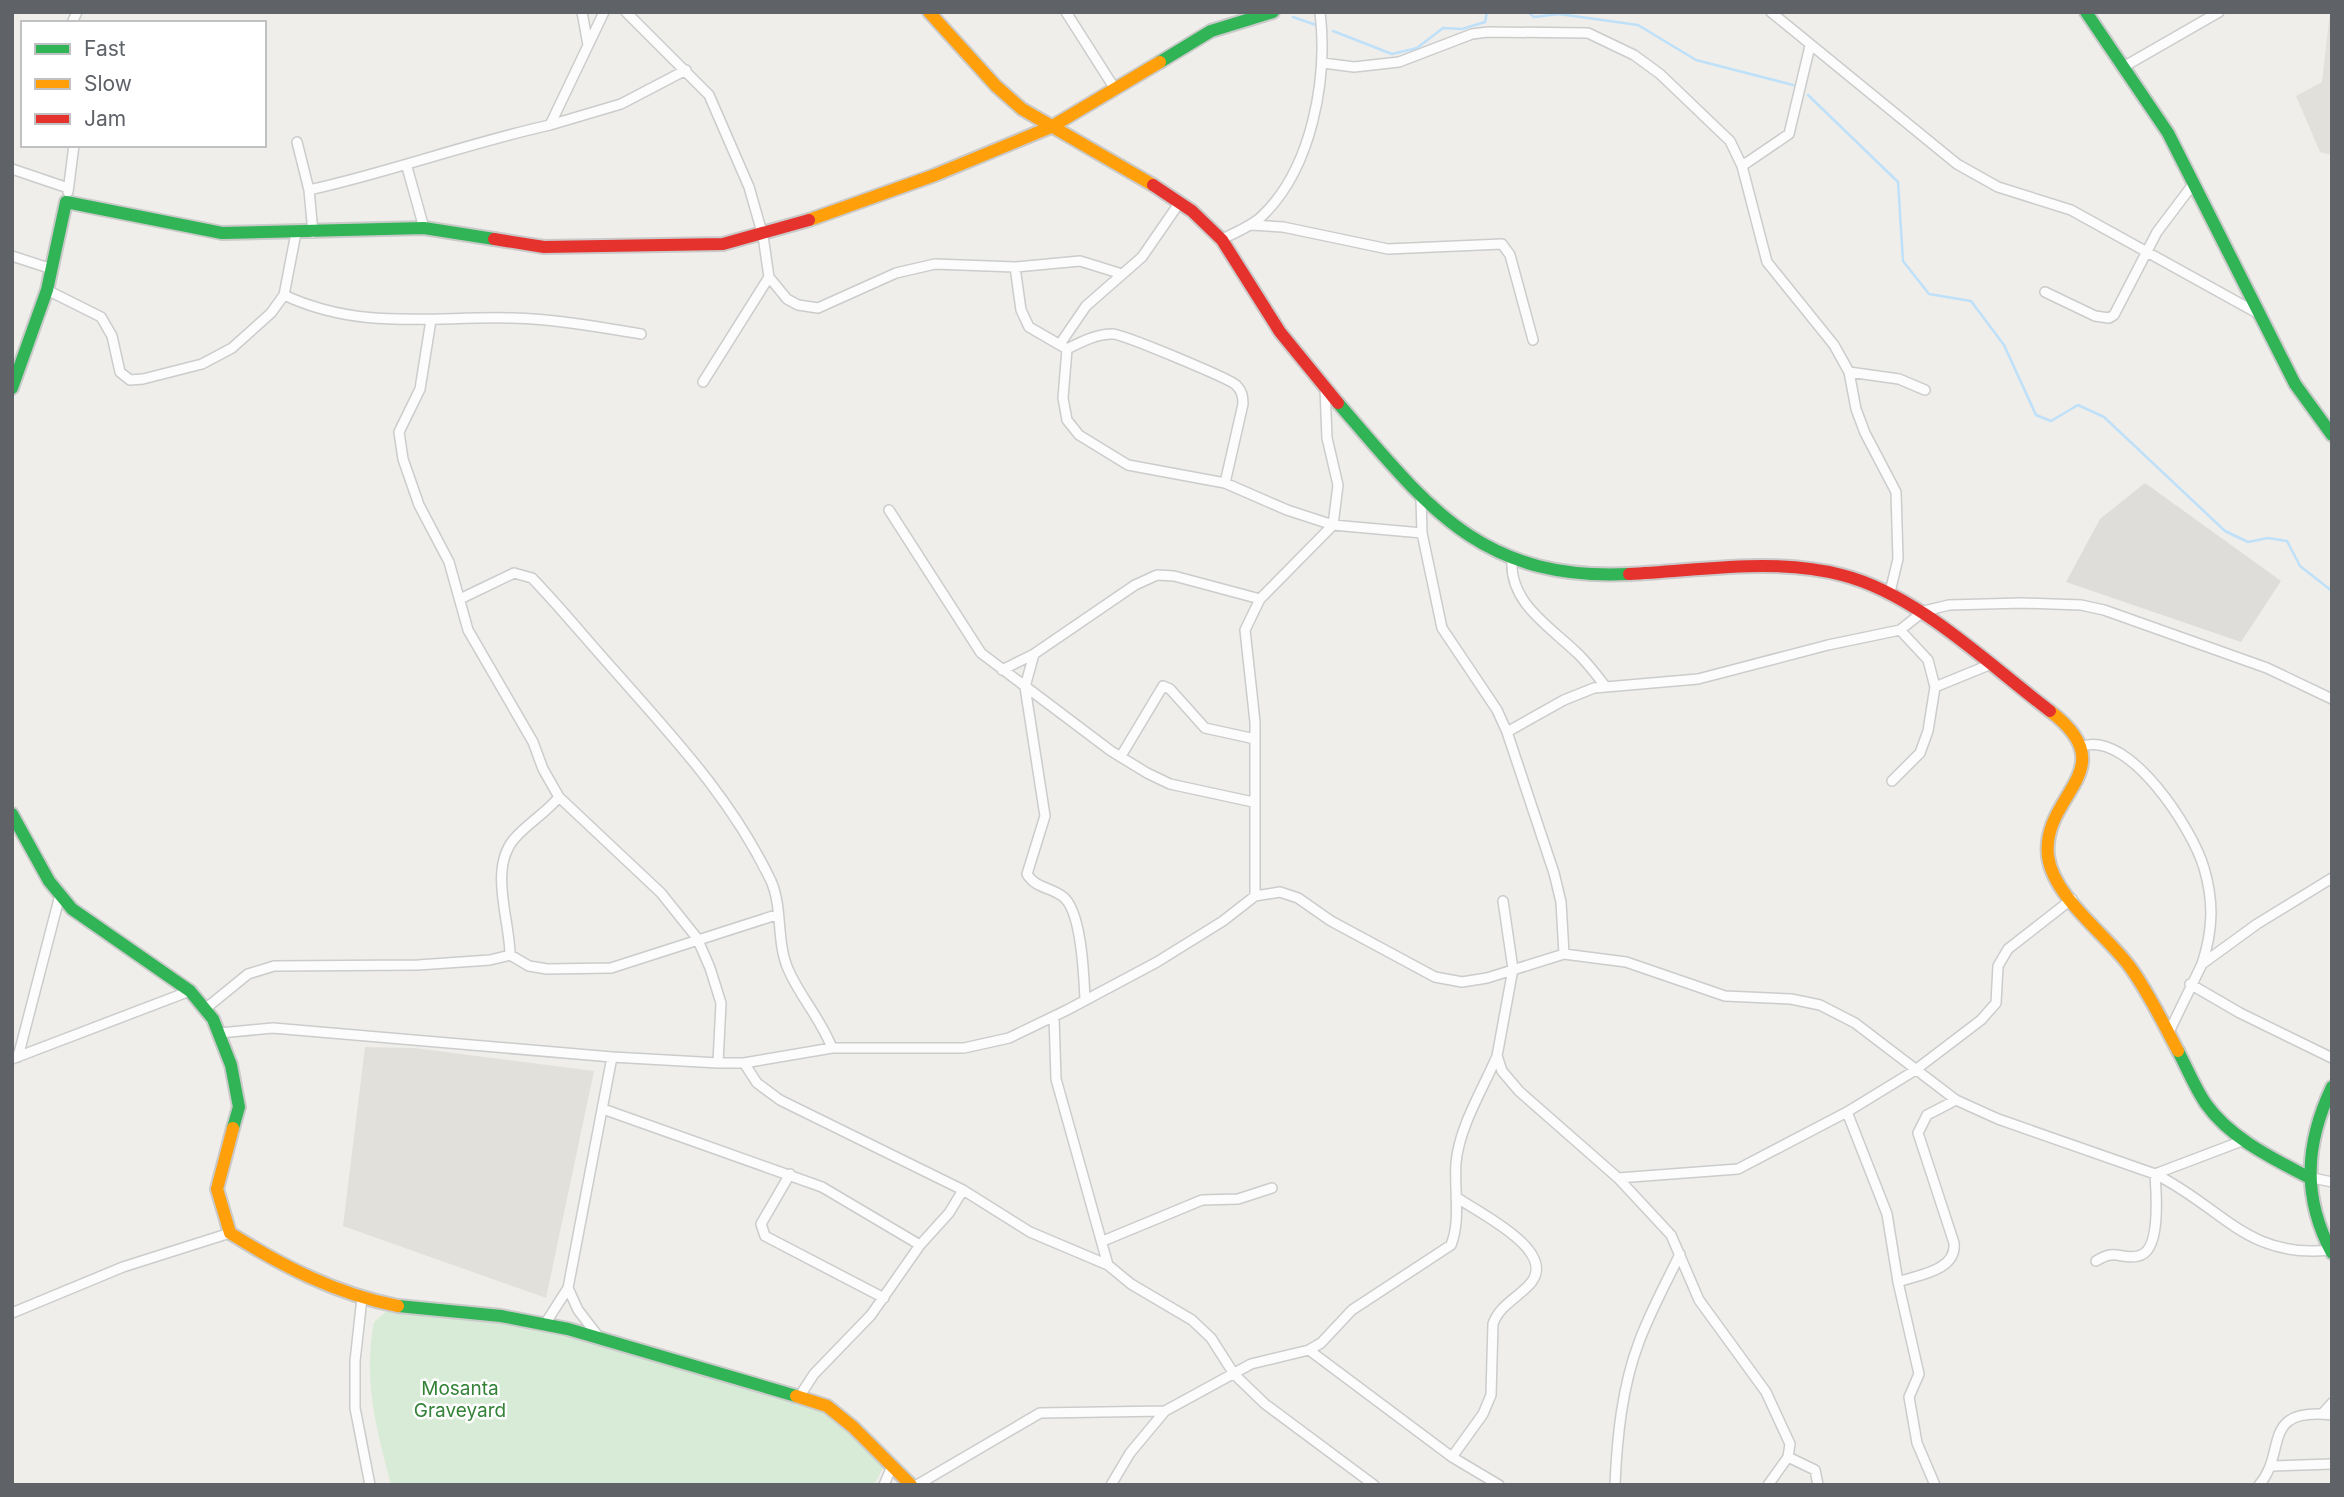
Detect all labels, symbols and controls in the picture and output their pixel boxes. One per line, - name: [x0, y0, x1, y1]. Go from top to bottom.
- legend: [21, 21, 266, 147]
- text: Fast: [84, 36, 126, 61]
- text: Slow: [84, 71, 132, 96]
- text: Jam: [84, 106, 126, 131]
- park label: Mosanta Graveyard: [414, 1377, 506, 1422]

